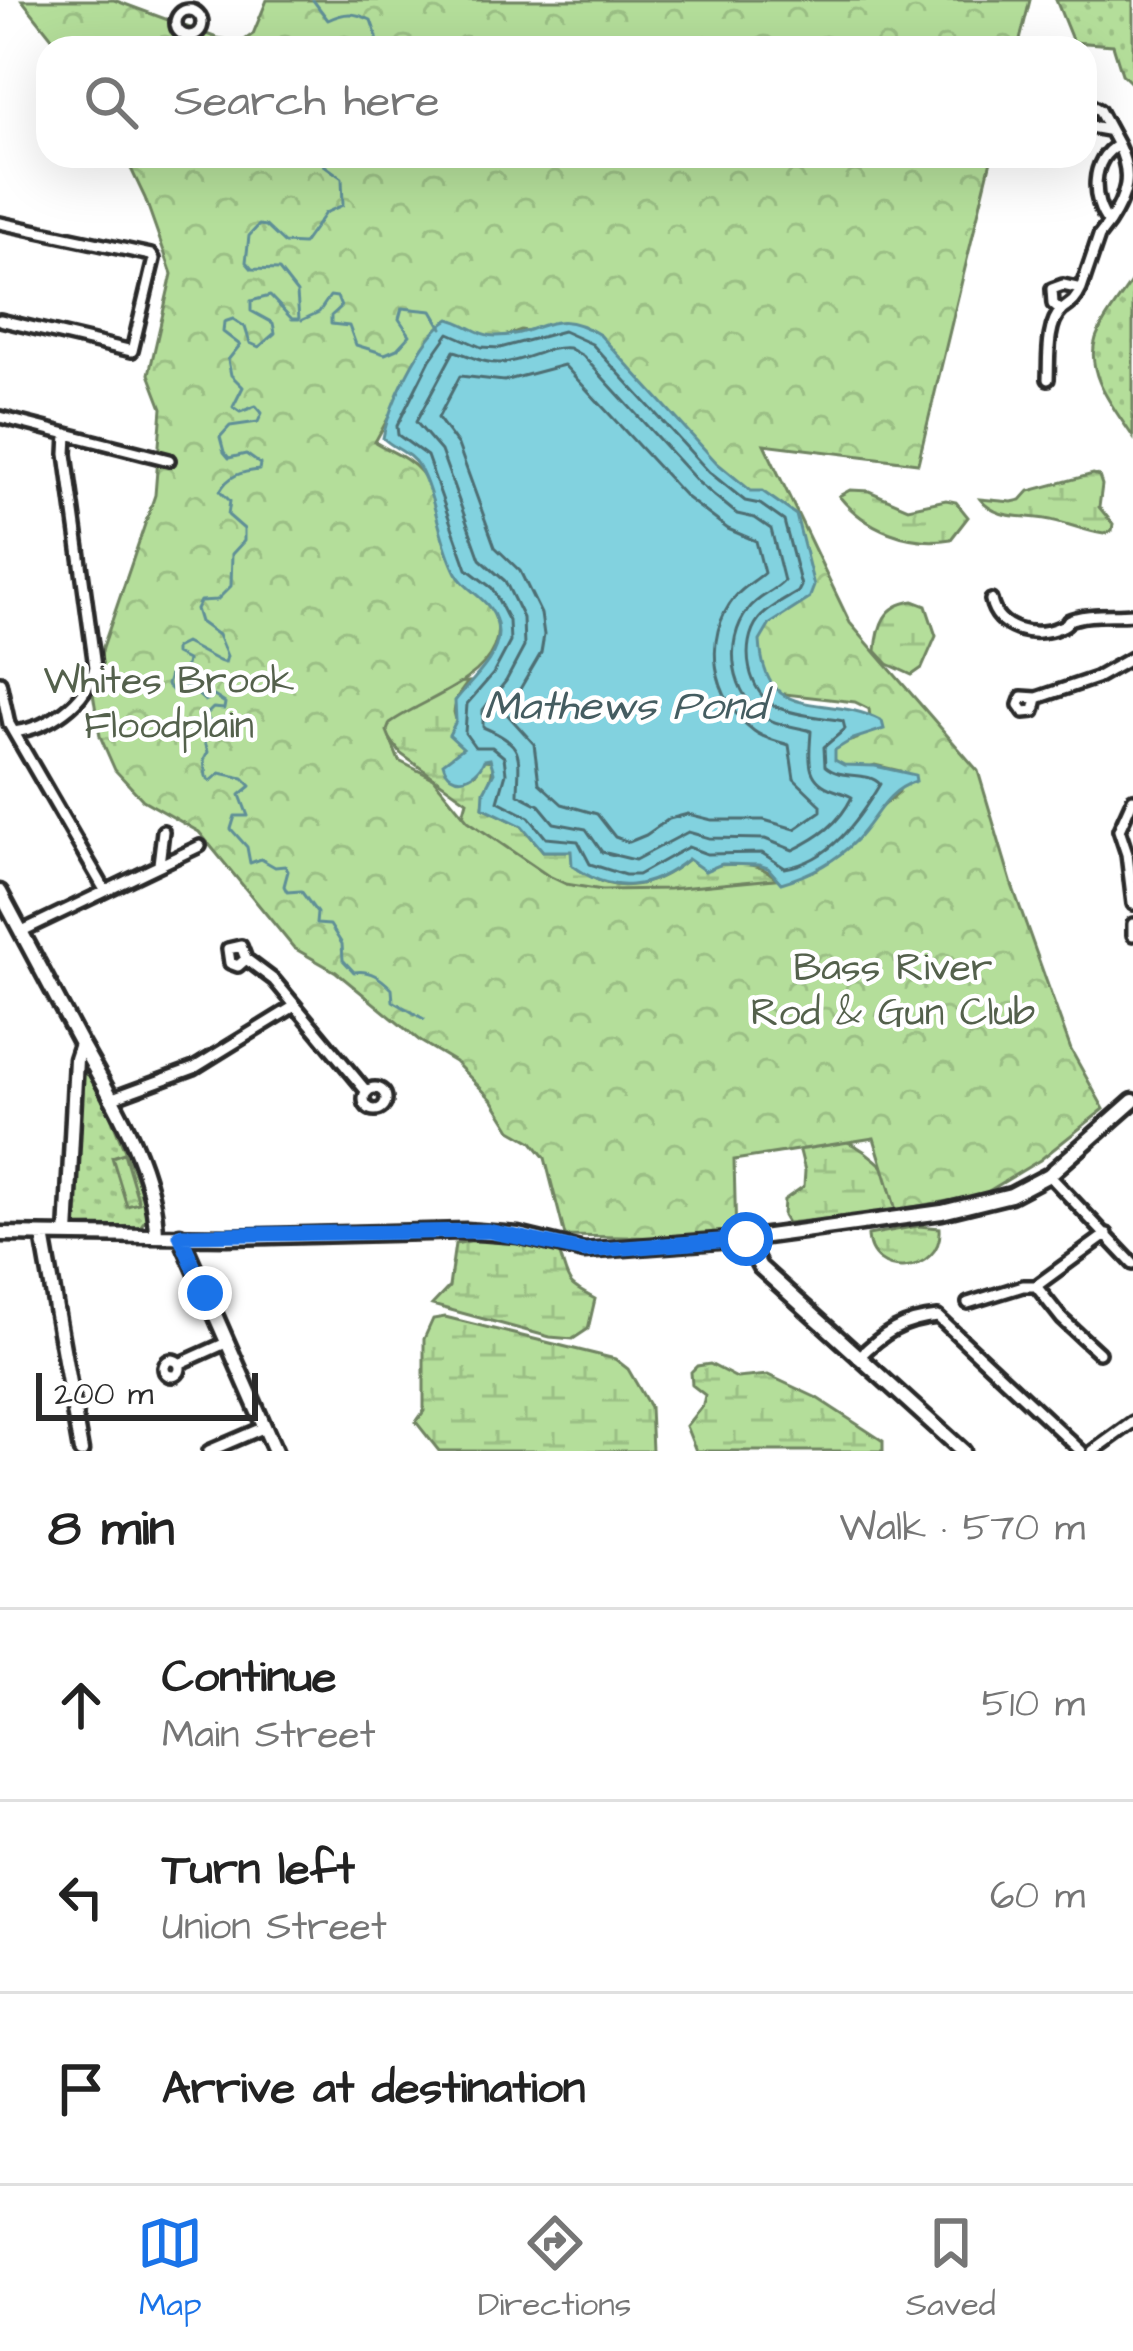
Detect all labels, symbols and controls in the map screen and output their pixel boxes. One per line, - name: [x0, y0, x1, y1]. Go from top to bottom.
- search box: [36, 36, 1097, 168]
- icon: search: [78, 69, 144, 135]
- text: Search here: [174, 71, 440, 133]
- park label: Whites Brook Floodplain: [43, 655, 295, 754]
- water label: Mathews Pond: [484, 678, 773, 736]
- park label: Bass River Rod & Gun Club: [751, 942, 1035, 1041]
- route start: [719, 1212, 773, 1266]
- route end: [178, 1266, 232, 1320]
- scale bar: [36, 1367, 258, 1420]
- text: 200 m: [54, 1371, 153, 1417]
- text: 8 min: [48, 1494, 174, 1565]
- text: Walk · 570 m: [839, 1502, 1085, 1556]
- text: Continue: [162, 1647, 336, 1709]
- icon: ahead: [48, 1672, 114, 1738]
- text: 510 m: [982, 1678, 1085, 1732]
- text: Main Street: [162, 1709, 375, 1763]
- text: Turn left: [162, 1839, 355, 1901]
- icon: left: [48, 1864, 114, 1930]
- text: 60 m: [990, 1870, 1085, 1924]
- text: Union Street: [162, 1901, 387, 1955]
- icon: arrive: [48, 2056, 114, 2122]
- text: Arrive at destination: [162, 2058, 585, 2120]
- tab: Map: [137, 2210, 203, 2328]
- tab: Directions: [478, 2210, 631, 2328]
- tab: Saved: [906, 2210, 996, 2328]

